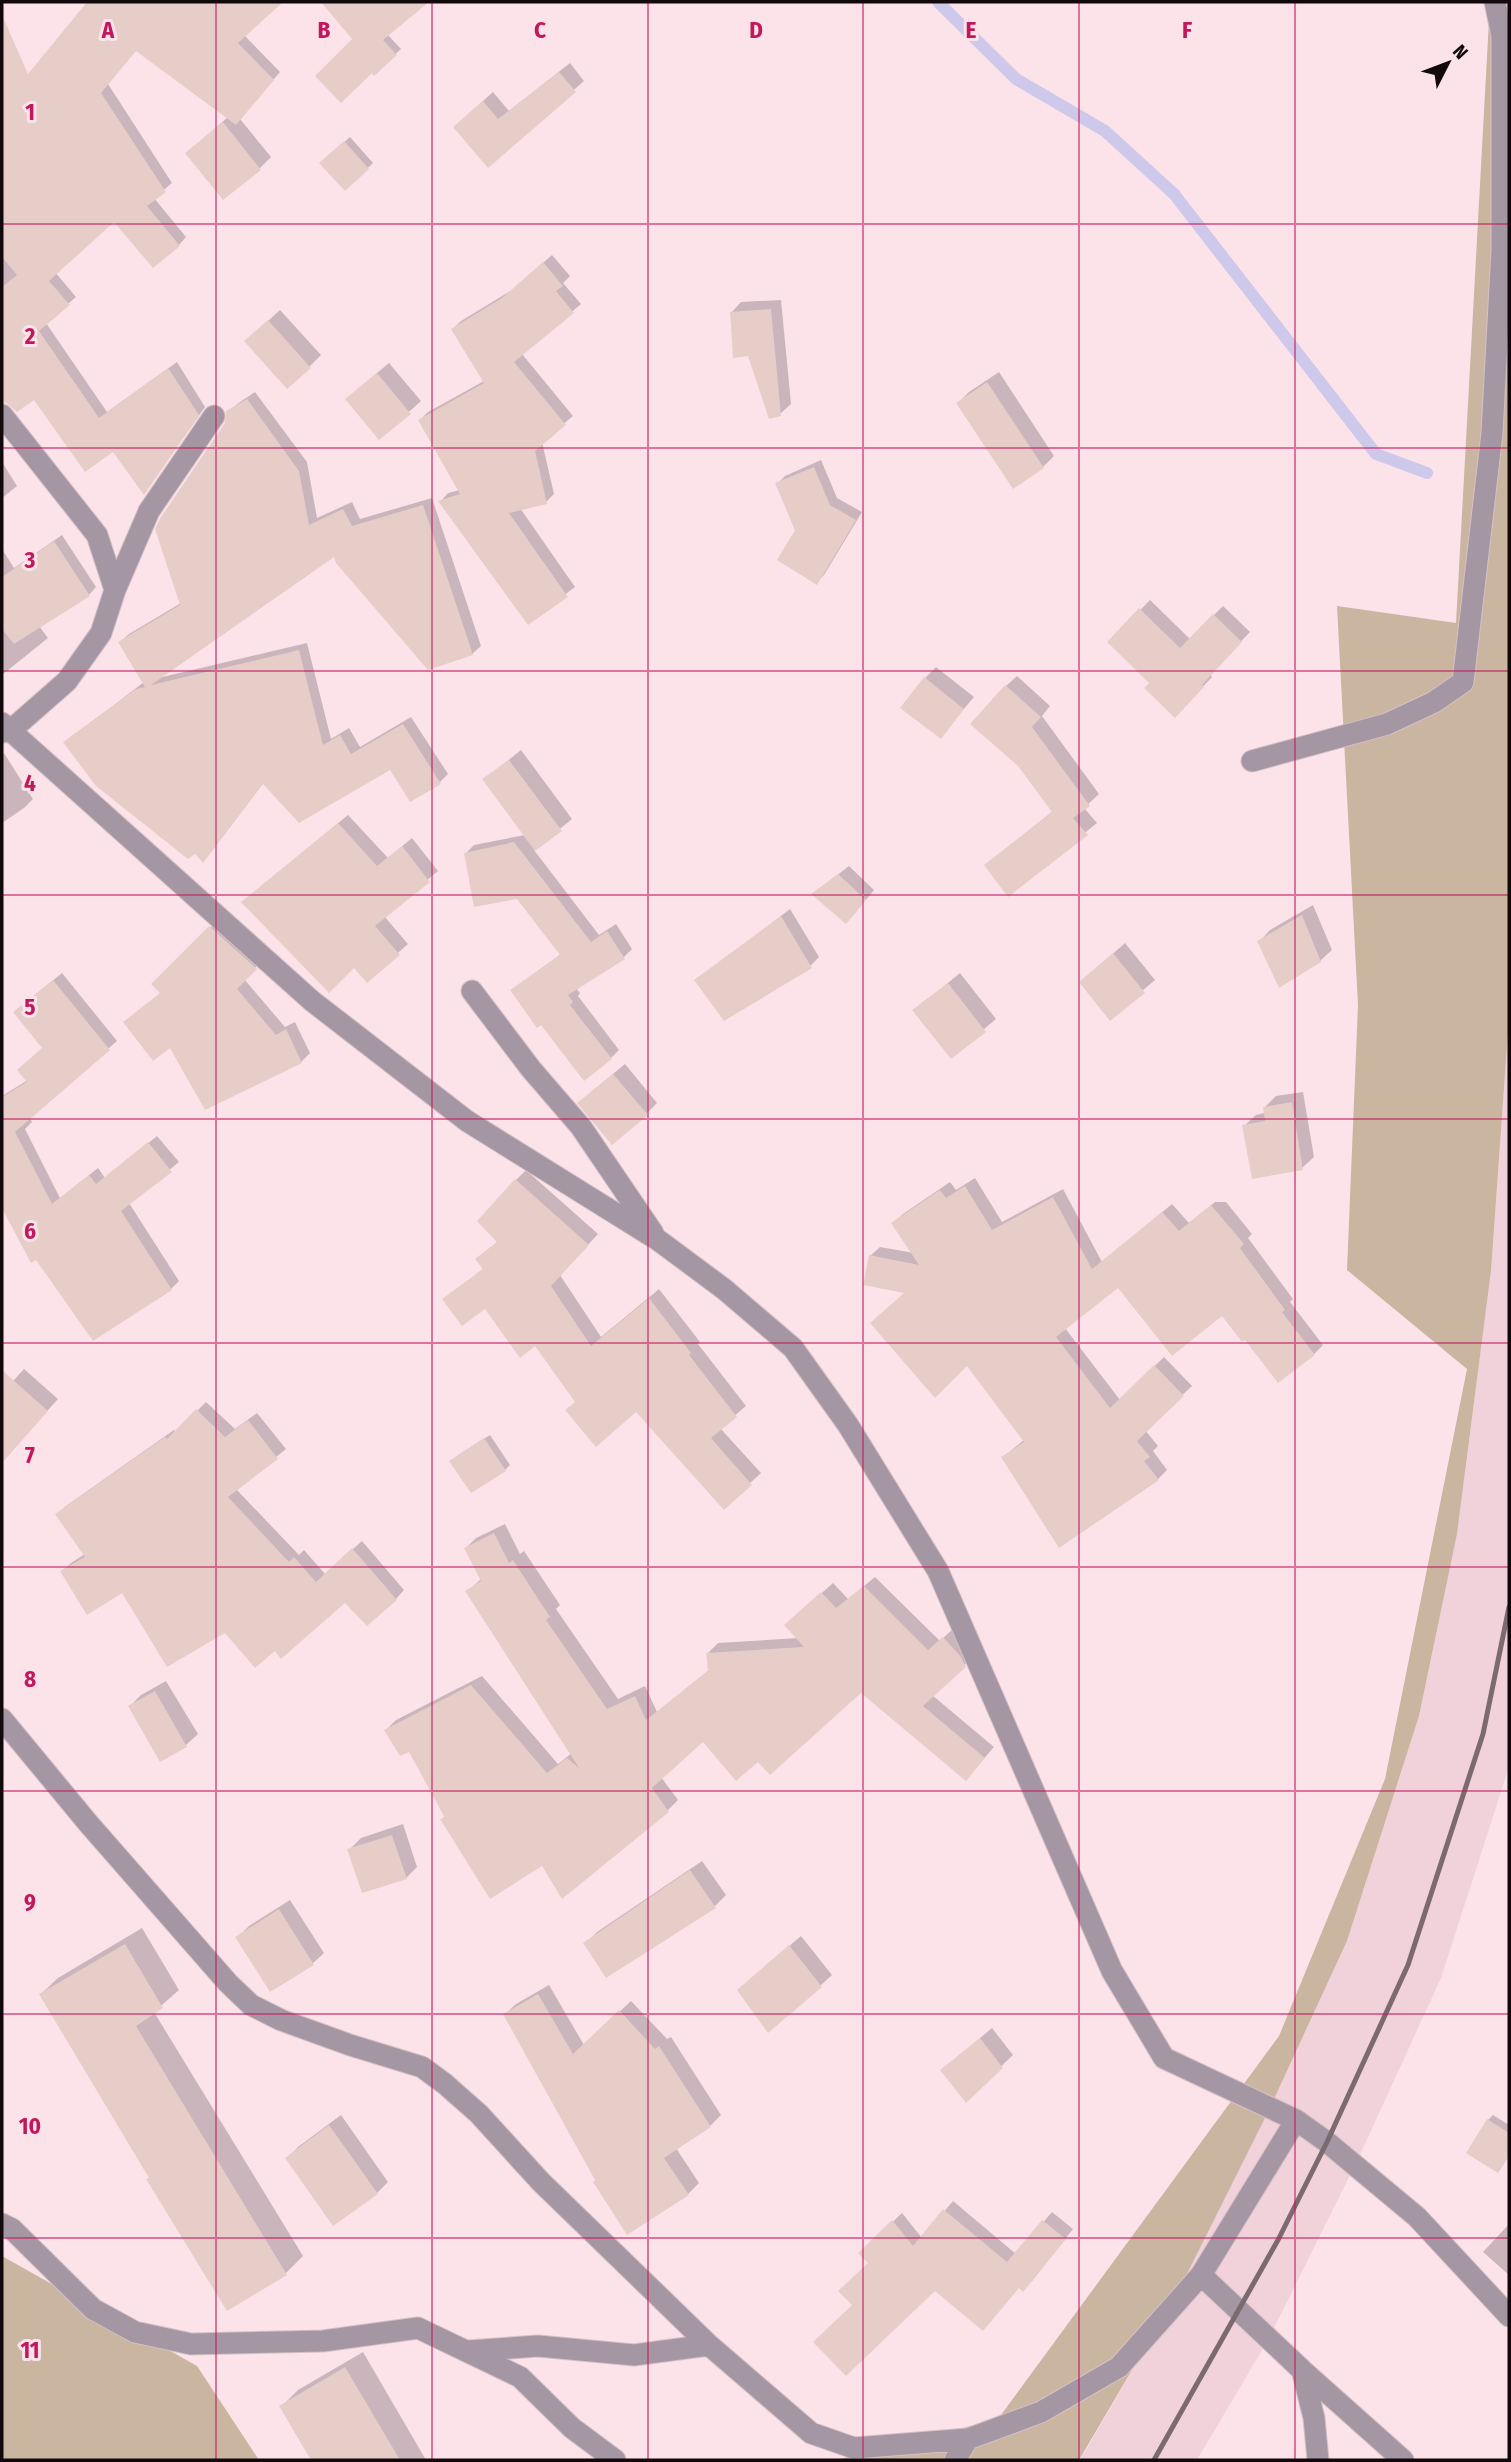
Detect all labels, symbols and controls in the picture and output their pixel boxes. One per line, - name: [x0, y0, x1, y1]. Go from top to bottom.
- text: A: [101, 16, 115, 44]
- text: B: [318, 16, 331, 44]
- text: C: [534, 16, 546, 44]
- text: D: [749, 16, 763, 44]
- text: E: [966, 16, 977, 44]
- text: F: [1182, 16, 1192, 44]
- north arrow: [1413, 28, 1483, 98]
- text: N: [1448, 40, 1473, 64]
- text: 1: [25, 98, 35, 126]
- text: 2: [24, 322, 36, 350]
- text: 3: [24, 546, 36, 574]
- text: 4: [24, 769, 36, 797]
- text: 5: [24, 993, 36, 1021]
- text: 6: [24, 1217, 36, 1245]
- text: 7: [25, 1441, 35, 1469]
- text: 8: [24, 1665, 36, 1693]
- text: 9: [24, 1888, 36, 1916]
- text: 10: [19, 2112, 41, 2140]
- text: 11: [20, 2336, 40, 2364]

